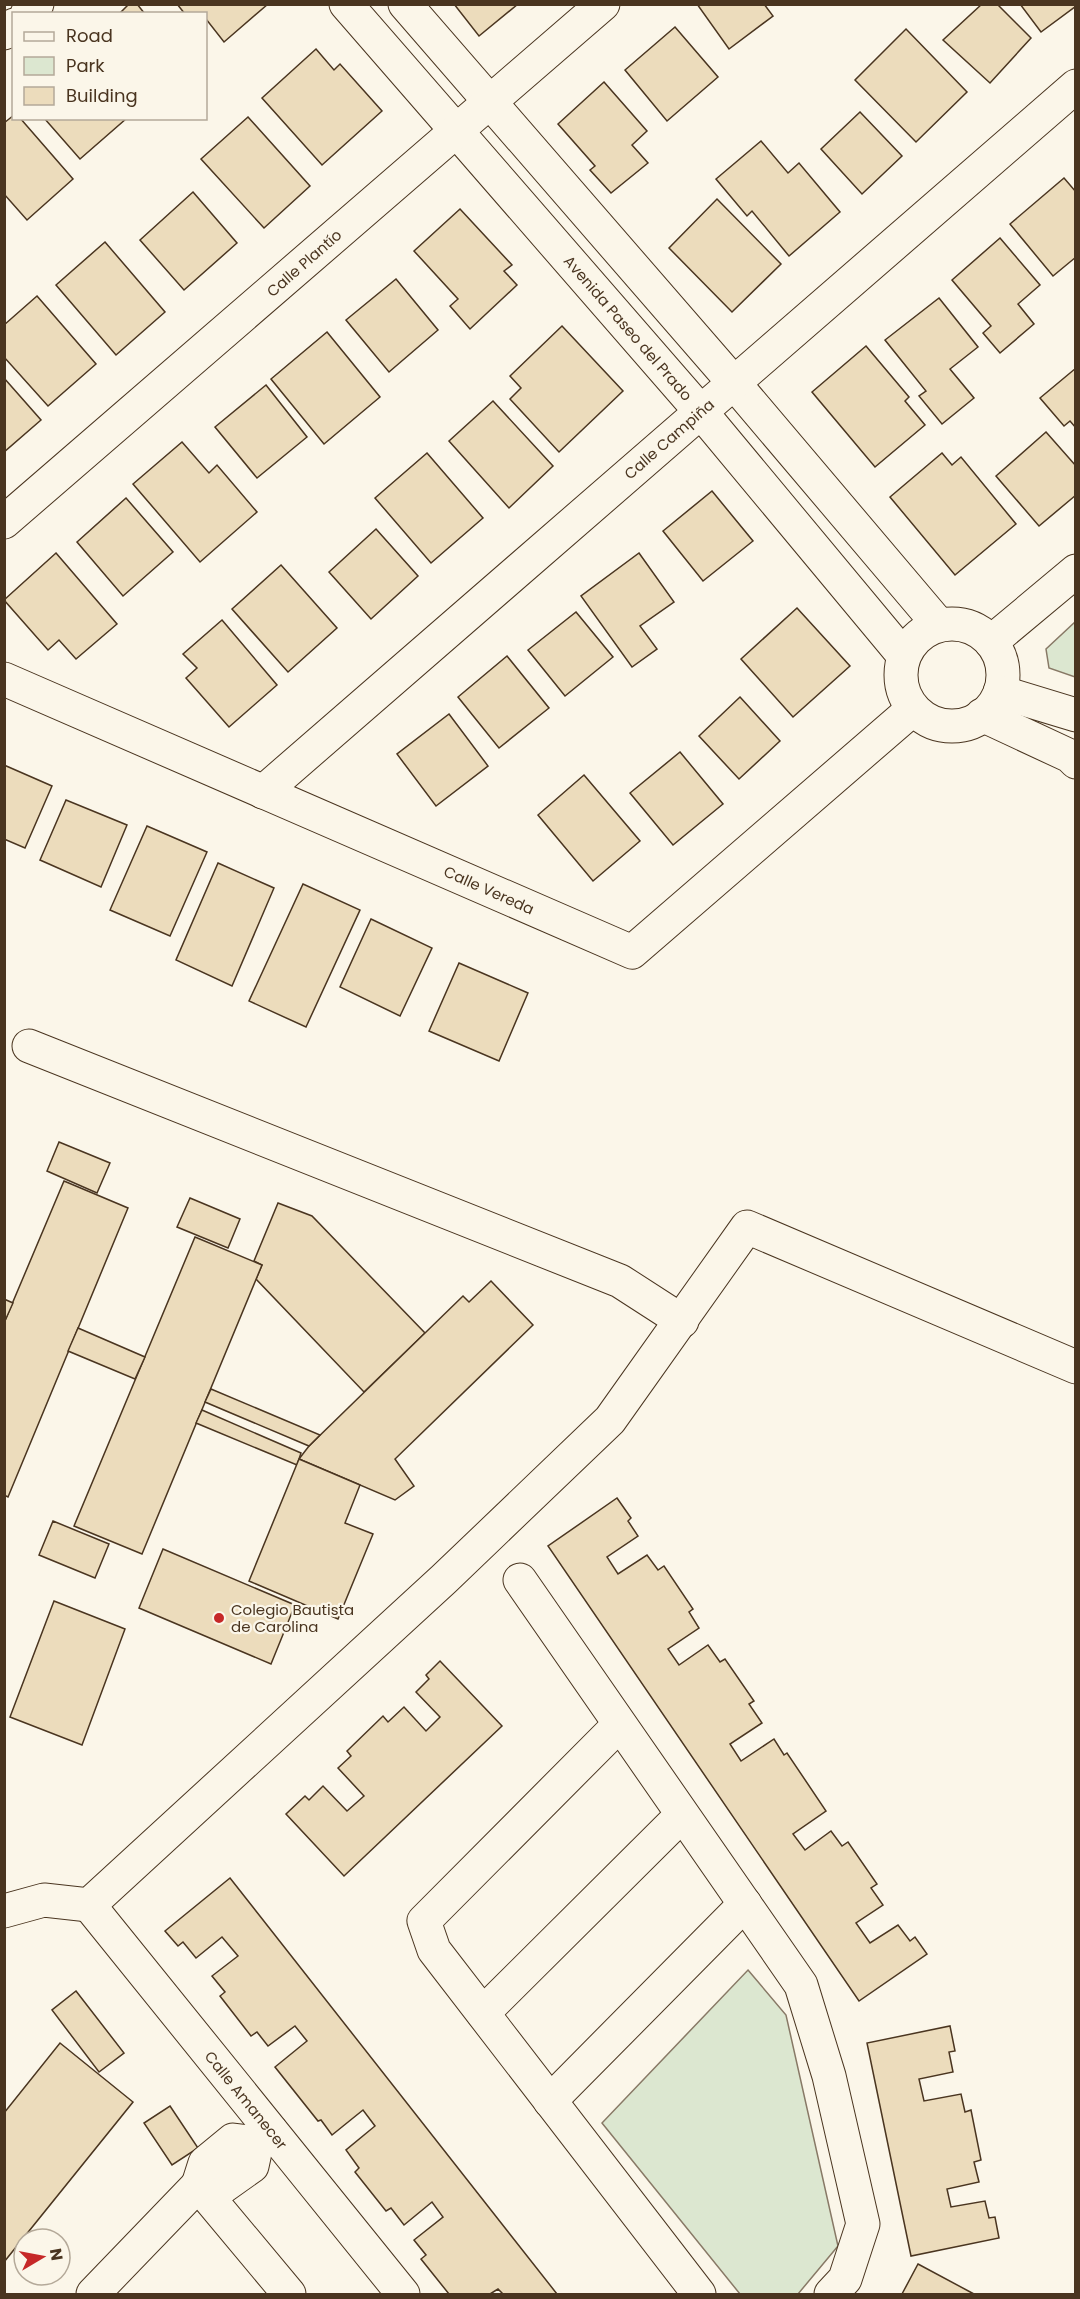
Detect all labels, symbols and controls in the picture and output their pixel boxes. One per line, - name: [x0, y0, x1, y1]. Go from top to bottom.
- legend: [12, 12, 207, 120]
- text: Road: [66, 23, 113, 48]
- text: Park: [66, 53, 105, 78]
- text: Building: [66, 83, 138, 108]
- street label: Calle Plantío: [262, 224, 346, 302]
- street label: Avenida Paseo del Prado: [559, 251, 697, 405]
- street label: Calle Campiña: [619, 394, 719, 484]
- street label: Calle Vereda: [440, 861, 538, 919]
- place label: Colegio Bautista de Carolina: [231, 1599, 354, 1637]
- marker: Colegio Bautista de Carolina: [212, 1611, 226, 1625]
- street label: Calle Amanecer: [200, 2046, 292, 2154]
- north arrow: [12, 2227, 72, 2287]
- text: N: [44, 2247, 69, 2262]

